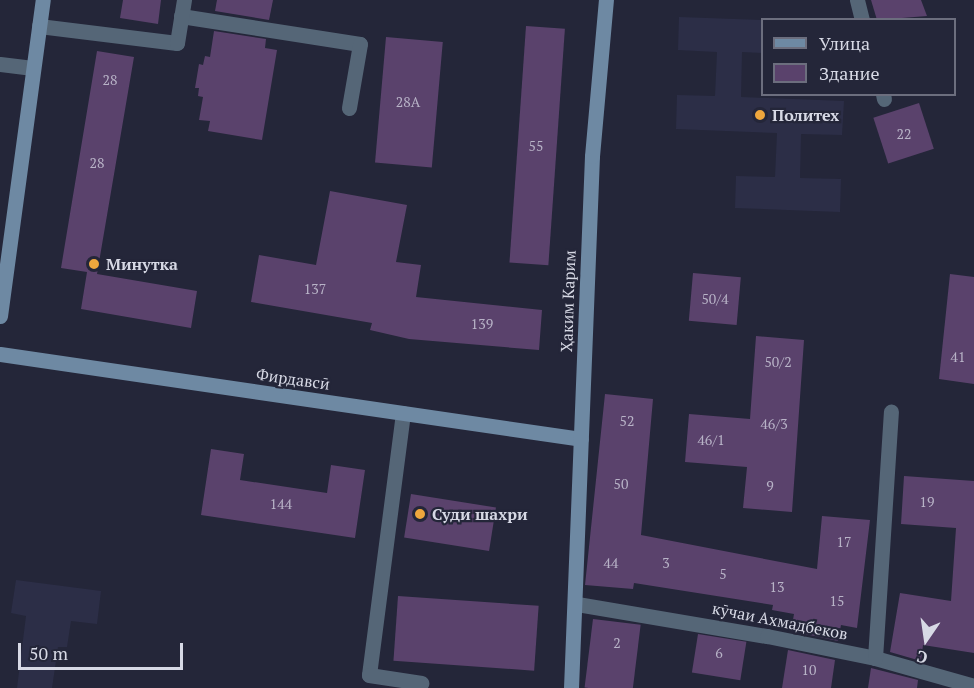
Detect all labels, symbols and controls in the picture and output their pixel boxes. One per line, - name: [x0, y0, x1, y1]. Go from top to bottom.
- legend: [761, 18, 956, 96]
- text: Улица: [819, 31, 870, 55]
- text: Здание: [819, 61, 879, 85]
- house number: 28: [103, 72, 117, 88]
- house number: 28А: [396, 94, 420, 110]
- place label: Политех: [772, 105, 839, 125]
- marker: Политех: [753, 108, 767, 122]
- house number: 22: [897, 126, 911, 142]
- house number: 55: [529, 138, 543, 154]
- house number: 28: [90, 155, 104, 171]
- street label: Ҳаким Карим: [557, 250, 579, 352]
- place label: Минутка: [106, 254, 178, 274]
- marker: Минутка: [87, 257, 101, 271]
- house number: 137: [304, 281, 326, 297]
- house number: 50/4: [701, 291, 729, 307]
- house number: 139: [471, 316, 493, 332]
- house number: 41: [951, 349, 965, 365]
- house number: 50/2: [764, 354, 792, 370]
- street label: Фирдавсӣ: [255, 364, 331, 394]
- house number: 52: [620, 413, 634, 429]
- house number: 46/3: [760, 416, 788, 432]
- house number: 46/1: [697, 432, 725, 448]
- house number: 50: [614, 476, 628, 492]
- house number: 9: [766, 478, 774, 494]
- house number: 19: [920, 494, 934, 510]
- house number: 144: [270, 496, 292, 512]
- place label: Суди шахри: [432, 504, 528, 524]
- marker: Суди шахри: [413, 507, 427, 521]
- house number: 17: [837, 534, 851, 550]
- house number: 44: [604, 555, 618, 571]
- house number: 3: [662, 555, 670, 571]
- house number: 5: [719, 566, 727, 582]
- house number: 13: [770, 579, 784, 595]
- house number: 15: [830, 593, 844, 609]
- street label: кӯчаи Ахмадбеков: [710, 598, 850, 644]
- north arrow: [896, 610, 956, 670]
- scale bar: [21, 631, 186, 669]
- house number: 2: [613, 635, 621, 651]
- text: 50 m: [29, 641, 68, 665]
- house number: 6: [715, 645, 723, 661]
- text: С: [914, 646, 930, 669]
- house number: 10: [802, 662, 816, 678]

